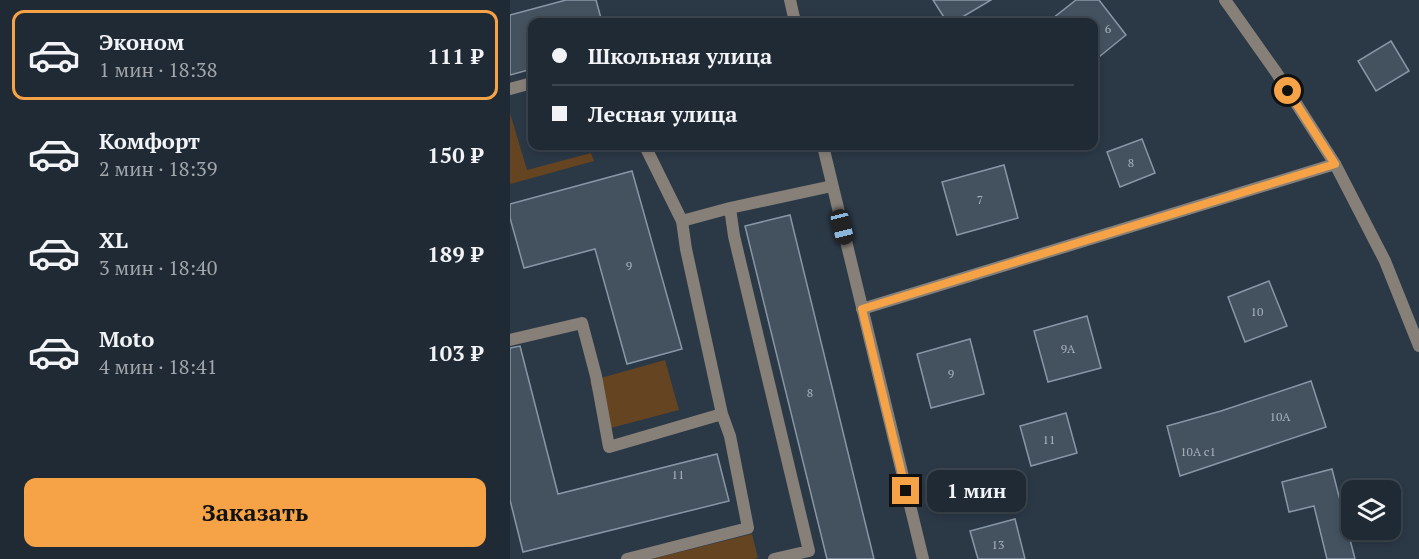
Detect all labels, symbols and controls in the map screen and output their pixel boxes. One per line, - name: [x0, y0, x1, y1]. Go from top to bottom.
- house number: 6: [1105, 21, 1112, 36]
- text: Эконом: [99, 27, 184, 56]
- icon: car: [27, 28, 81, 82]
- text: 111 ₽: [427, 41, 483, 70]
- text: Школьная улица: [588, 41, 772, 70]
- text: 1 мин · 18:38: [99, 56, 217, 83]
- route start: [1274, 77, 1301, 104]
- text: Лесная улица: [588, 99, 737, 128]
- text: Комфорт: [99, 126, 200, 155]
- icon: car: [27, 127, 81, 181]
- text: 150 ₽: [427, 140, 483, 169]
- text: 2 мин · 18:39: [99, 155, 217, 182]
- house number: 8: [1128, 155, 1134, 170]
- house number: 7: [977, 192, 983, 207]
- car: [829, 207, 855, 247]
- text: XL: [99, 225, 128, 254]
- icon: car: [27, 226, 81, 280]
- text: 189 ₽: [427, 239, 483, 268]
- text: 3 мин · 18:40: [99, 254, 217, 281]
- house number: 9: [626, 258, 632, 273]
- house number: 10: [1251, 304, 1263, 319]
- text: Moto: [99, 324, 154, 353]
- icon: car: [27, 325, 81, 379]
- text: 103 ₽: [427, 338, 483, 367]
- house number: 9А: [1061, 341, 1076, 356]
- text: 4 мин · 18:41: [99, 353, 217, 380]
- house number: 9: [948, 366, 954, 381]
- house number: 8: [807, 385, 813, 400]
- house number: 10А: [1270, 409, 1291, 424]
- house number: 11: [1043, 432, 1055, 447]
- house number: 10А с1: [1180, 444, 1216, 459]
- house number: 11: [672, 467, 684, 482]
- callout: 1 мин: [927, 470, 1026, 512]
- route end: [892, 477, 919, 504]
- text: 1 мин: [947, 477, 1006, 504]
- button: Заказать: [24, 478, 486, 547]
- map controls: [1341, 480, 1401, 540]
- button: layers: [1341, 480, 1401, 540]
- house number: 13: [992, 537, 1004, 552]

